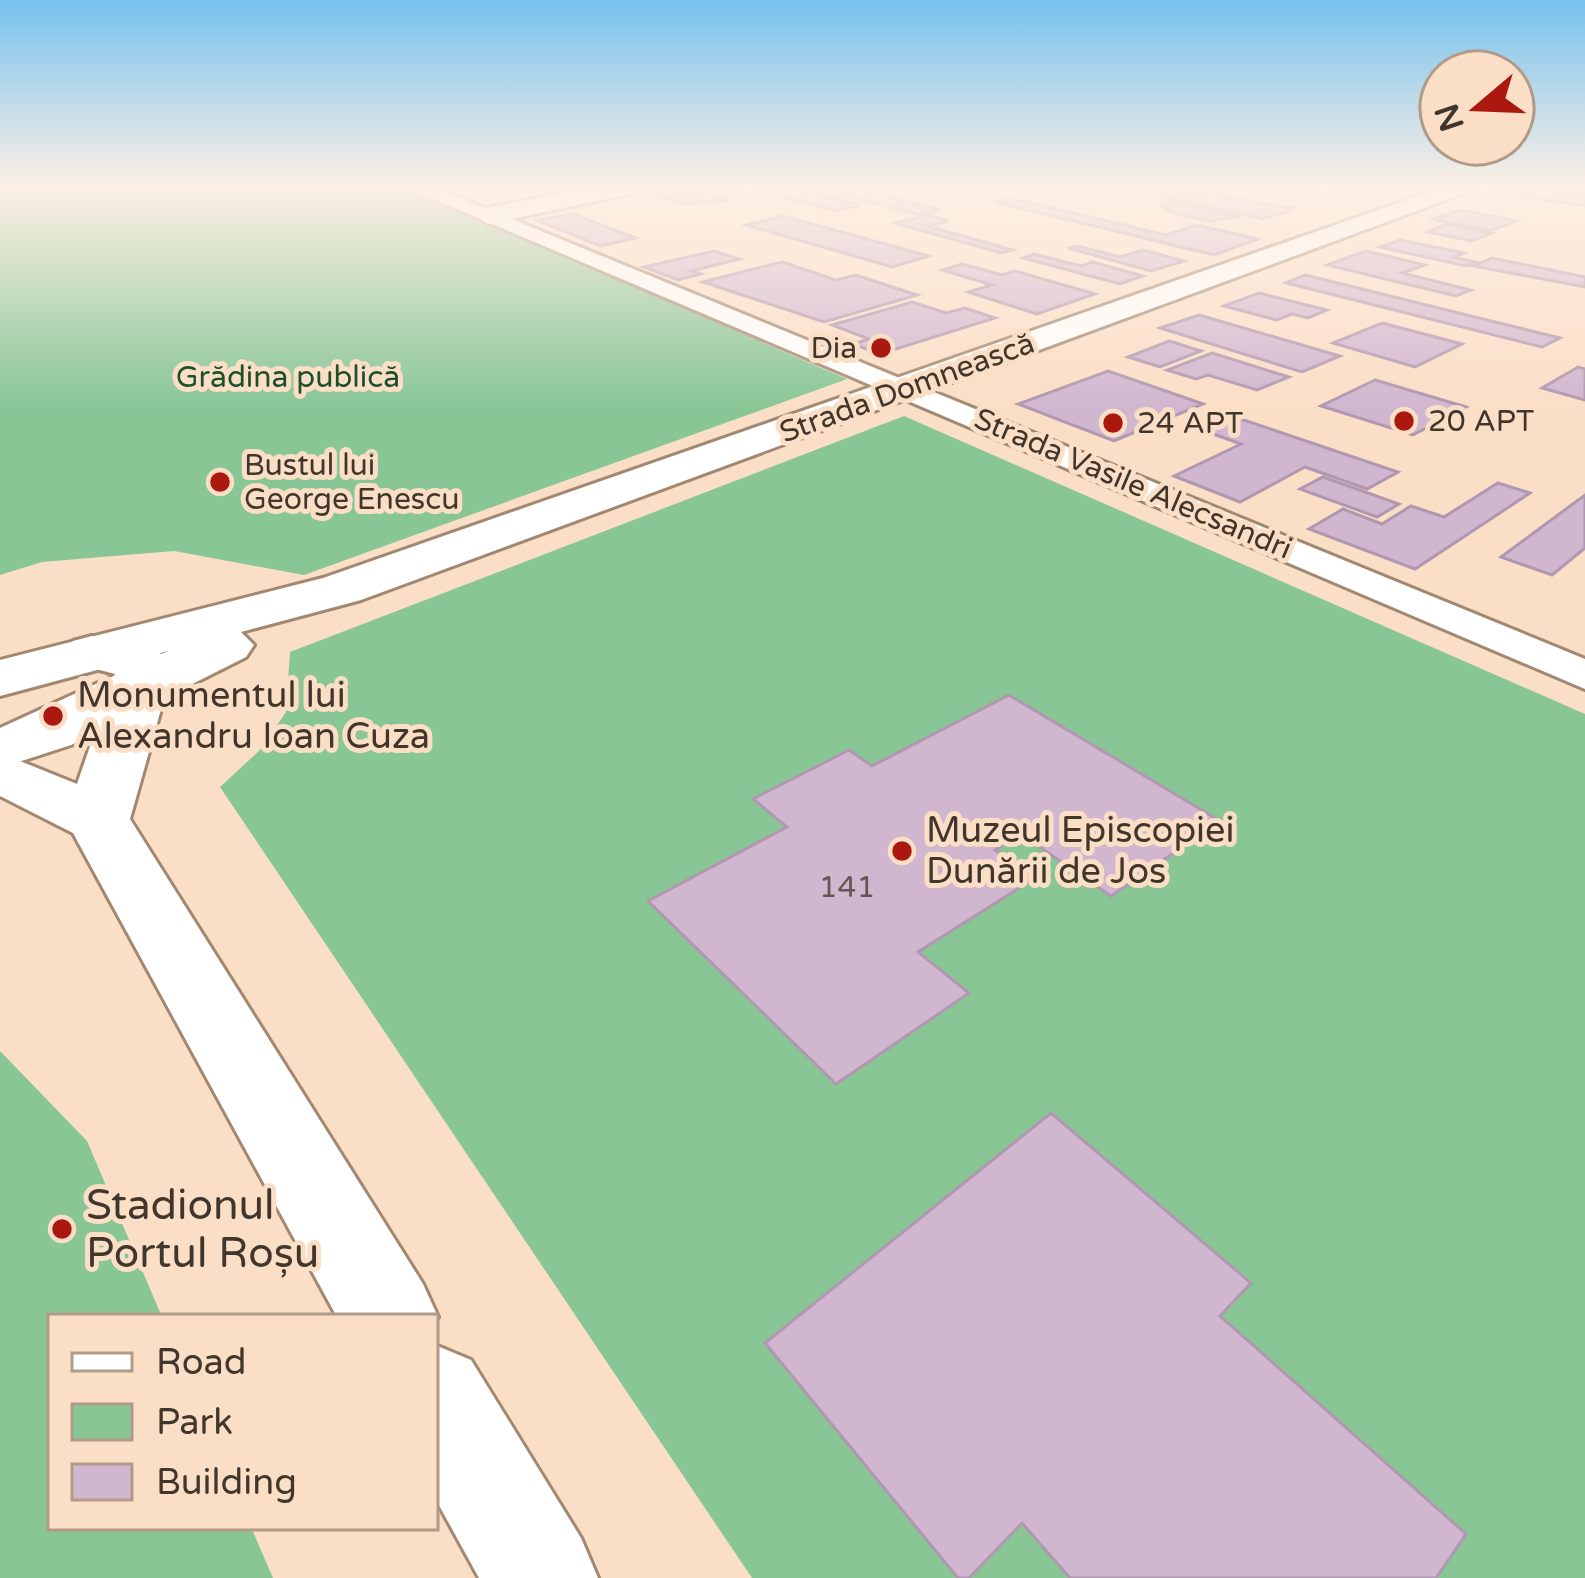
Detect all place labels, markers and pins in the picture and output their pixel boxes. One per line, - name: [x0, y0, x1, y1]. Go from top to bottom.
- place label: Dia: [810, 330, 857, 367]
- marker: Dia: [868, 335, 894, 361]
- place label: 20 APT: [1428, 403, 1534, 440]
- place label: 24 APT: [1137, 405, 1243, 442]
- marker: 20 APT: [1391, 408, 1417, 434]
- marker: 24 APT: [1100, 410, 1126, 436]
- place label: Bustul lui George Enescu: [244, 447, 460, 518]
- marker: Bustul lui George Enescu: [207, 469, 233, 495]
- place label: Monumentul lui Alexandru Ioan Cuza: [77, 674, 430, 758]
- marker: Monumentul lui Alexandru Ioan Cuza: [40, 703, 66, 729]
- place label: Muzeul Episcopiei Dunării de Jos: [926, 809, 1234, 893]
- marker: Muzeul Episcopiei Dunării de Jos: [889, 838, 915, 864]
- place label: Stadionul Portul Roșu: [86, 1180, 319, 1279]
- marker: Stadionul Portul Roșu: [49, 1216, 75, 1242]

